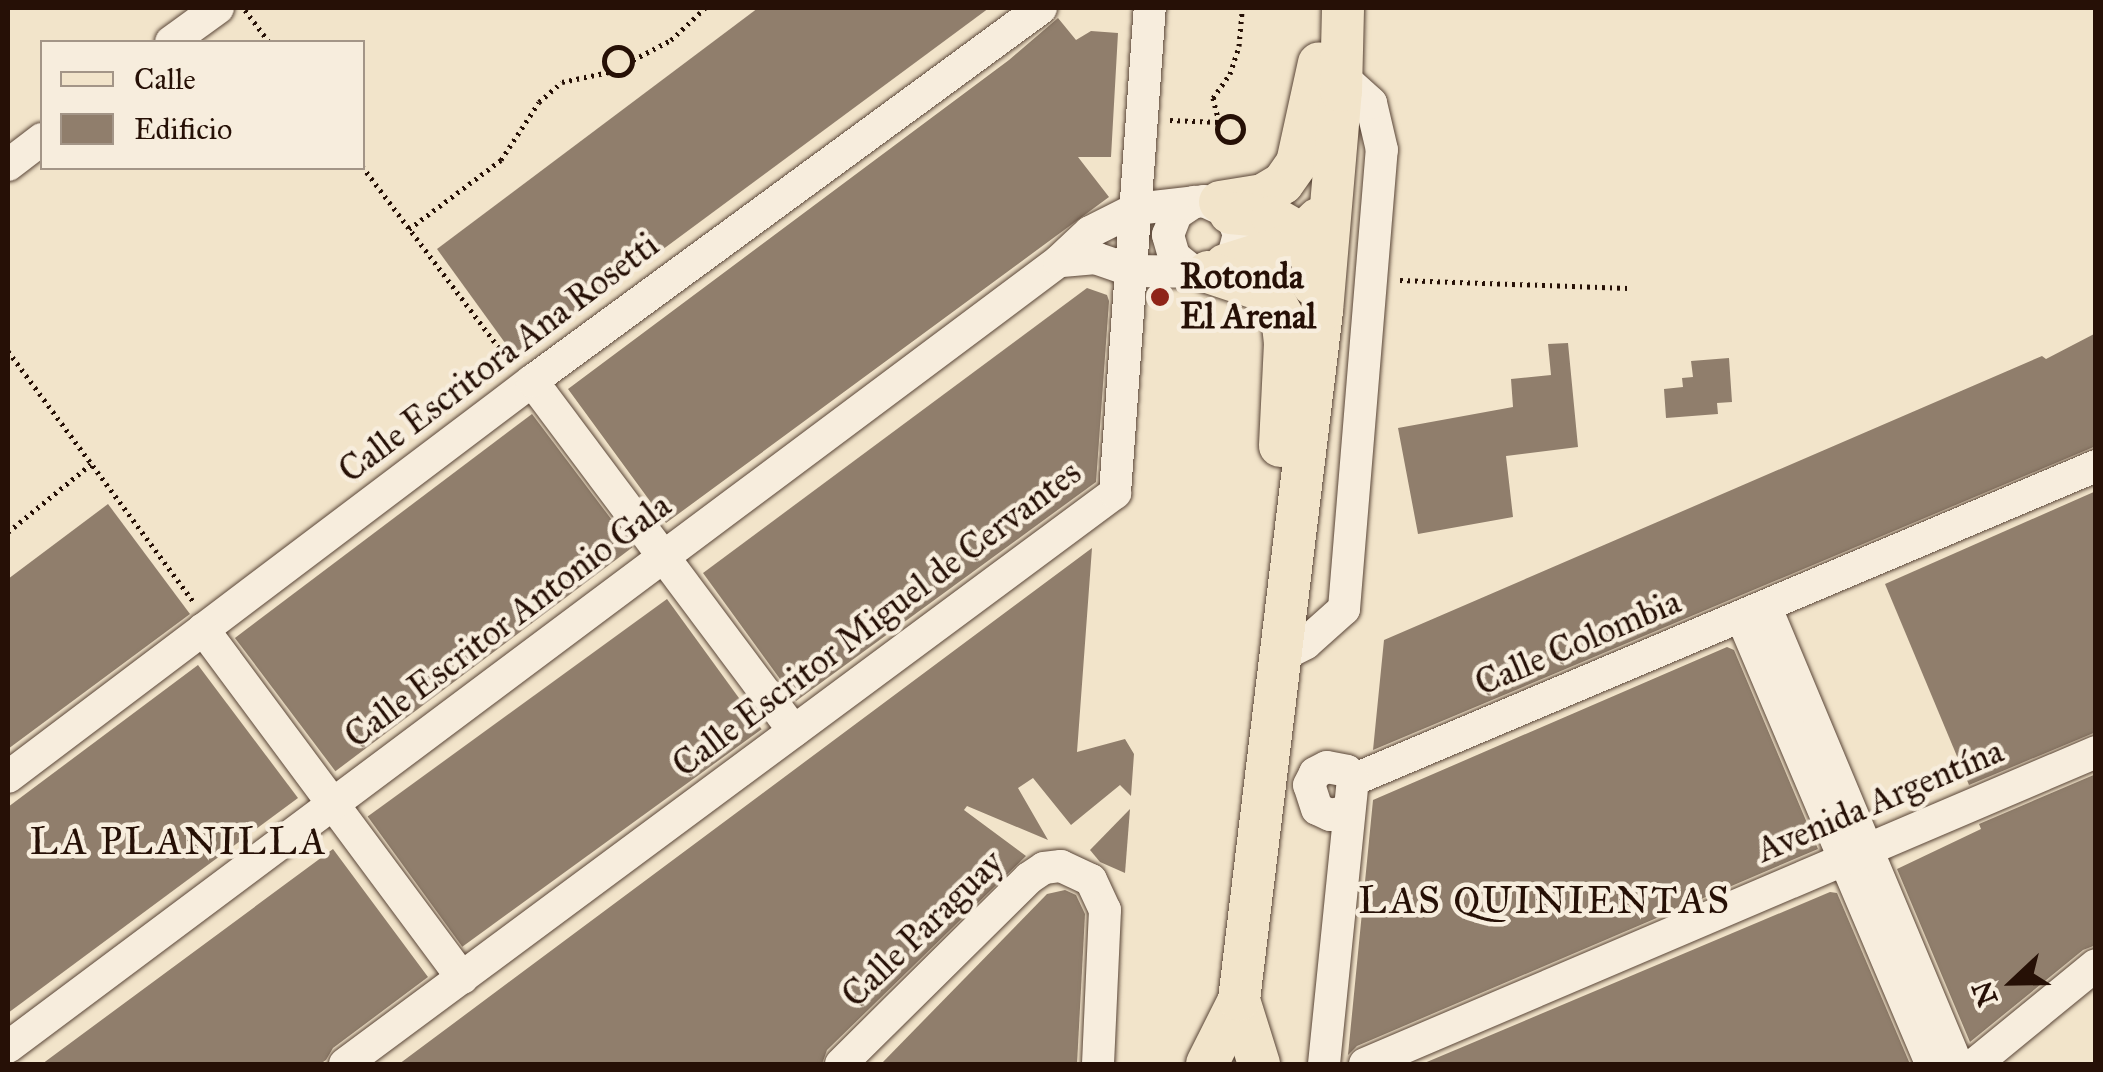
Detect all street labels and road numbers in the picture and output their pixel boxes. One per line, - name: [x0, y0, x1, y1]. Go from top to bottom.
- street label: Calle Escritora Ana Rosetti: [331, 224, 667, 492]
- street label: Calle Escritor Miguel de Cervantes: [665, 452, 1089, 786]
- street label: Calle Escritor Antonio Gala: [337, 485, 679, 757]
- street label: Calle Colombia: [1469, 581, 1687, 705]
- street label: Avenida Argentína: [1751, 730, 2009, 872]
- street label: Calle Paraguay: [834, 842, 1012, 1016]

